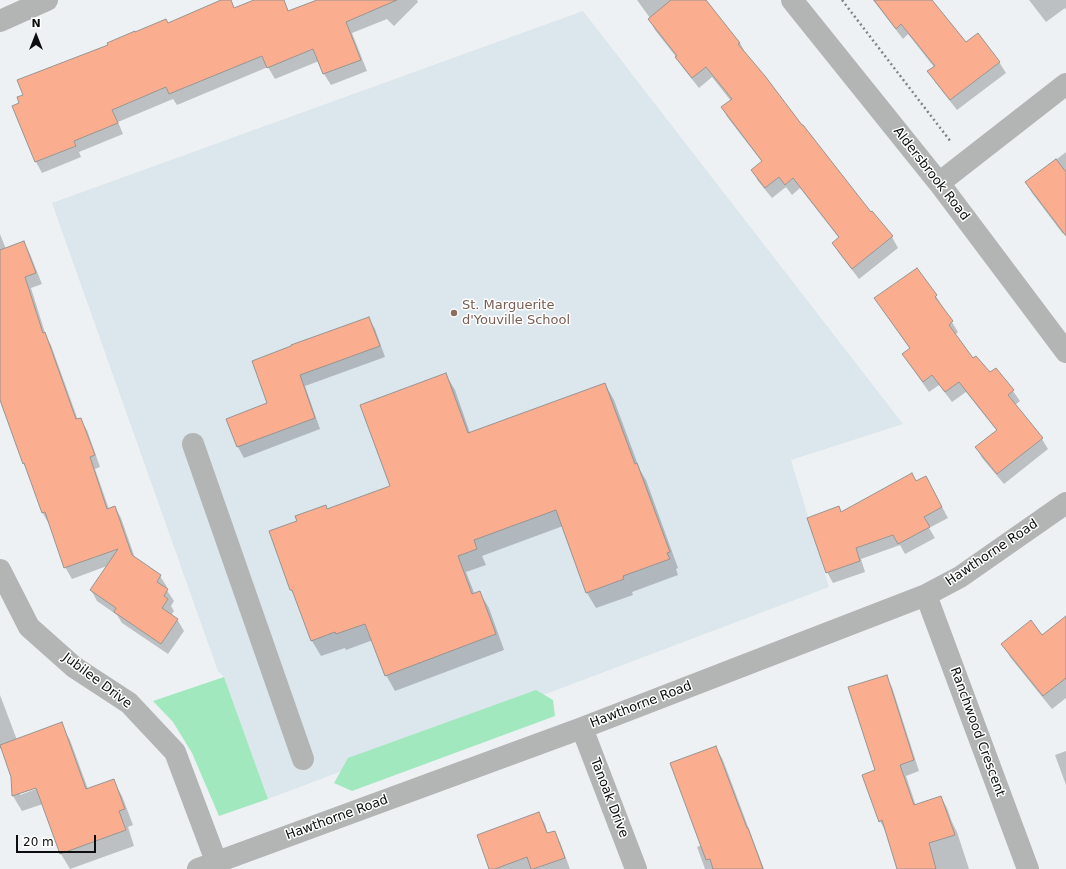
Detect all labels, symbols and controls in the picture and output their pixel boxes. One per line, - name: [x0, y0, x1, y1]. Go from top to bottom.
- north arrow: [16, 16, 56, 56]
- text: N: [31, 17, 41, 30]
- street label: Aldersbrook Road: [890, 124, 972, 224]
- place label: St. Marguerite d'Youville School: [462, 298, 570, 329]
- marker: St. Marguerite d'Youville School: [449, 308, 459, 318]
- street label: Hawthorne Road: [943, 516, 1041, 590]
- street label: Jubilee Drive: [59, 650, 135, 712]
- street label: Ranchwood Crescent: [946, 665, 1008, 799]
- street label: Hawthorne Road: [588, 678, 694, 732]
- street label: Tanoak Drive: [587, 756, 631, 840]
- street label: Hawthorne Road: [284, 792, 390, 844]
- scale bar: [18, 827, 98, 853]
- text: 20 m: [23, 835, 54, 849]

